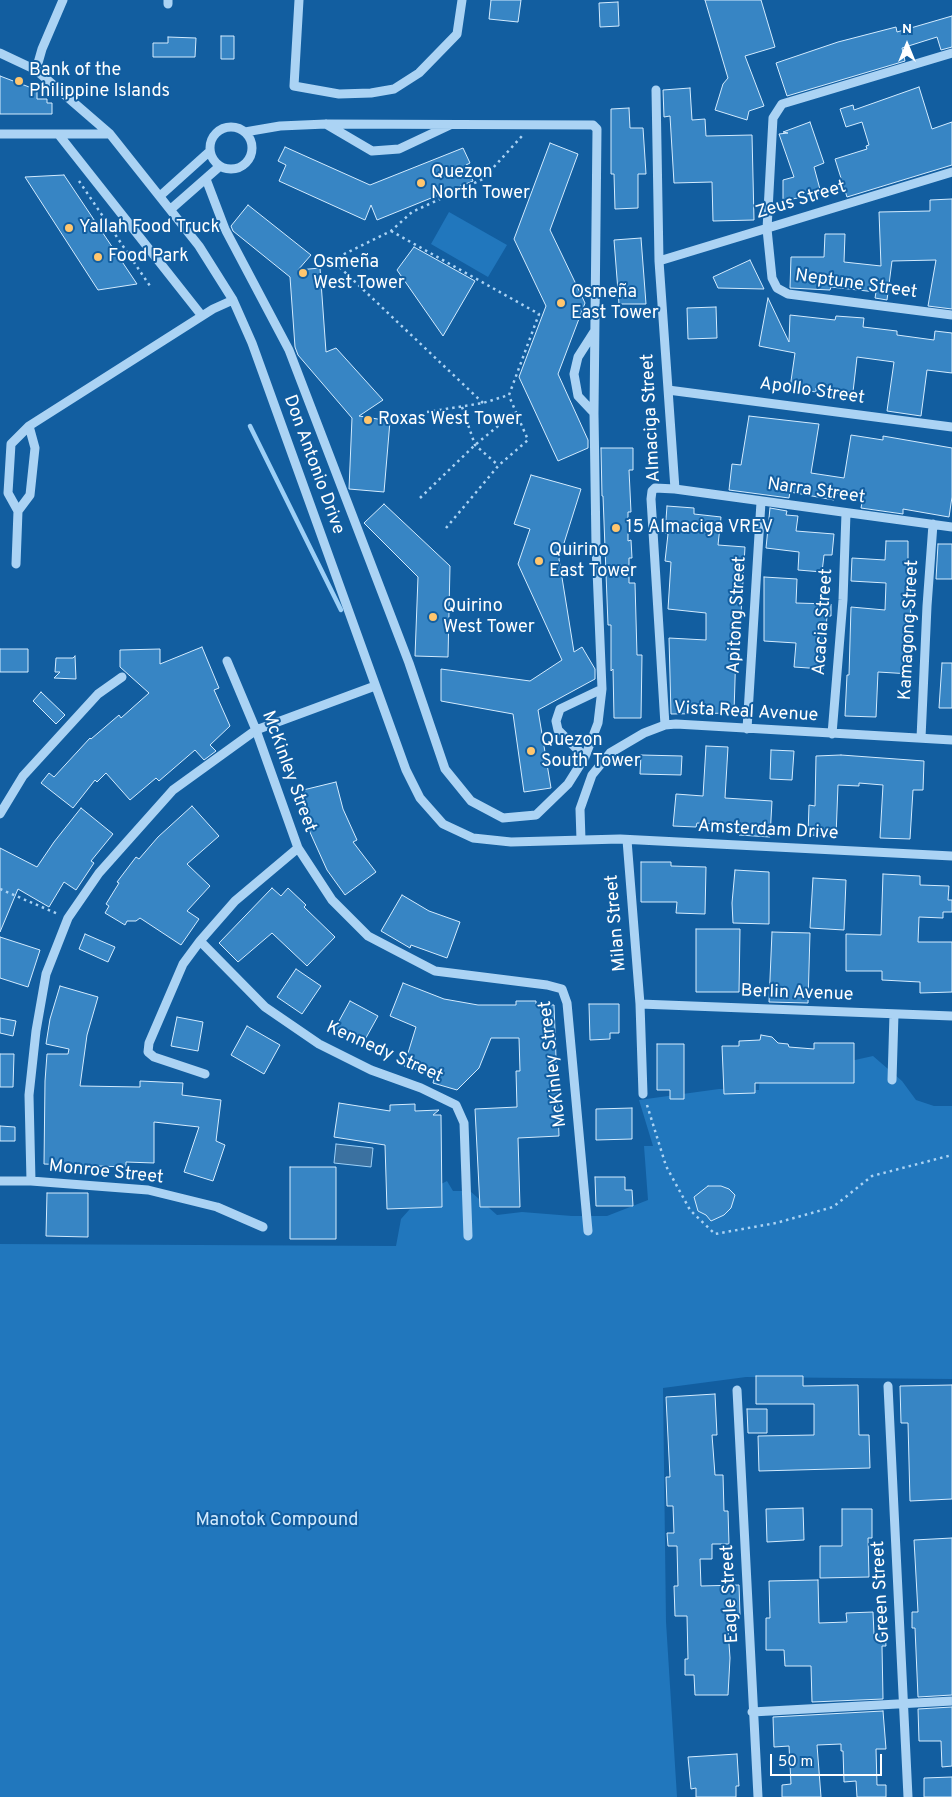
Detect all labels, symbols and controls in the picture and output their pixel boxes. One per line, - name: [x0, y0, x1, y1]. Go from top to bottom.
- north arrow: [882, 20, 932, 70]
- text: N: [902, 21, 912, 38]
- place label: Bank of the Philippine Islands: [29, 60, 170, 102]
- marker: Bank of the Philippine Islands: [13, 75, 25, 87]
- place label: Quezon North Tower: [431, 162, 530, 204]
- marker: Quezon North Tower: [415, 177, 427, 189]
- street label: Zeus Street: [753, 177, 849, 225]
- place label: Yallah Food Truck: [79, 217, 220, 239]
- marker: Yallah Food Truck: [63, 222, 75, 234]
- place label: Food Park: [108, 246, 189, 268]
- marker: Food Park: [92, 251, 104, 263]
- place label: Osmeña West Tower: [313, 252, 405, 294]
- street label: Neptune Street: [794, 266, 918, 304]
- marker: Osmeña West Tower: [297, 267, 309, 279]
- place label: Osmeña East Tower: [571, 282, 659, 324]
- marker: Osmeña East Tower: [555, 297, 567, 309]
- street label: Almaciga Street: [638, 353, 666, 483]
- street label: Apollo Street: [758, 374, 866, 410]
- street label: Don Antonio Drive: [278, 392, 348, 538]
- place label: Roxas West Tower: [378, 409, 522, 431]
- marker: Roxas West Tower: [362, 414, 374, 426]
- street label: Narra Street: [766, 474, 866, 510]
- place label: 15 Almaciga VREV: [626, 517, 773, 539]
- marker: 15 Almaciga VREV: [610, 522, 622, 534]
- place label: Quirino East Tower: [549, 540, 637, 582]
- marker: Quirino East Tower: [533, 555, 545, 567]
- street label: Apitong Street: [724, 556, 752, 674]
- street label: Kamagong Street: [896, 559, 924, 701]
- street label: Acacia Street: [809, 568, 839, 676]
- place label: Quirino West Tower: [443, 596, 535, 638]
- marker: Quirino West Tower: [427, 611, 439, 623]
- street label: Vista Real Avenue: [673, 698, 819, 728]
- street label: McKinley Street: [256, 708, 320, 836]
- place label: Quezon South Tower: [541, 730, 641, 772]
- marker: Quezon South Tower: [525, 745, 537, 757]
- street label: Amsterdam Drive: [697, 817, 839, 845]
- street label: Milan Street: [602, 874, 632, 972]
- street label: Berlin Avenue: [740, 981, 854, 1007]
- street label: McKinley Street: [536, 999, 572, 1129]
- street label: Kennedy Street: [322, 1018, 446, 1088]
- street label: Monroe Street: [48, 1156, 164, 1190]
- park label: Manotok Compound: [196, 1510, 358, 1532]
- street label: Green Street: [869, 1540, 895, 1644]
- street label: Eagle Street: [718, 1544, 744, 1644]
- scale bar: [772, 1744, 884, 1776]
- text: 50 m: [778, 1753, 813, 1772]

